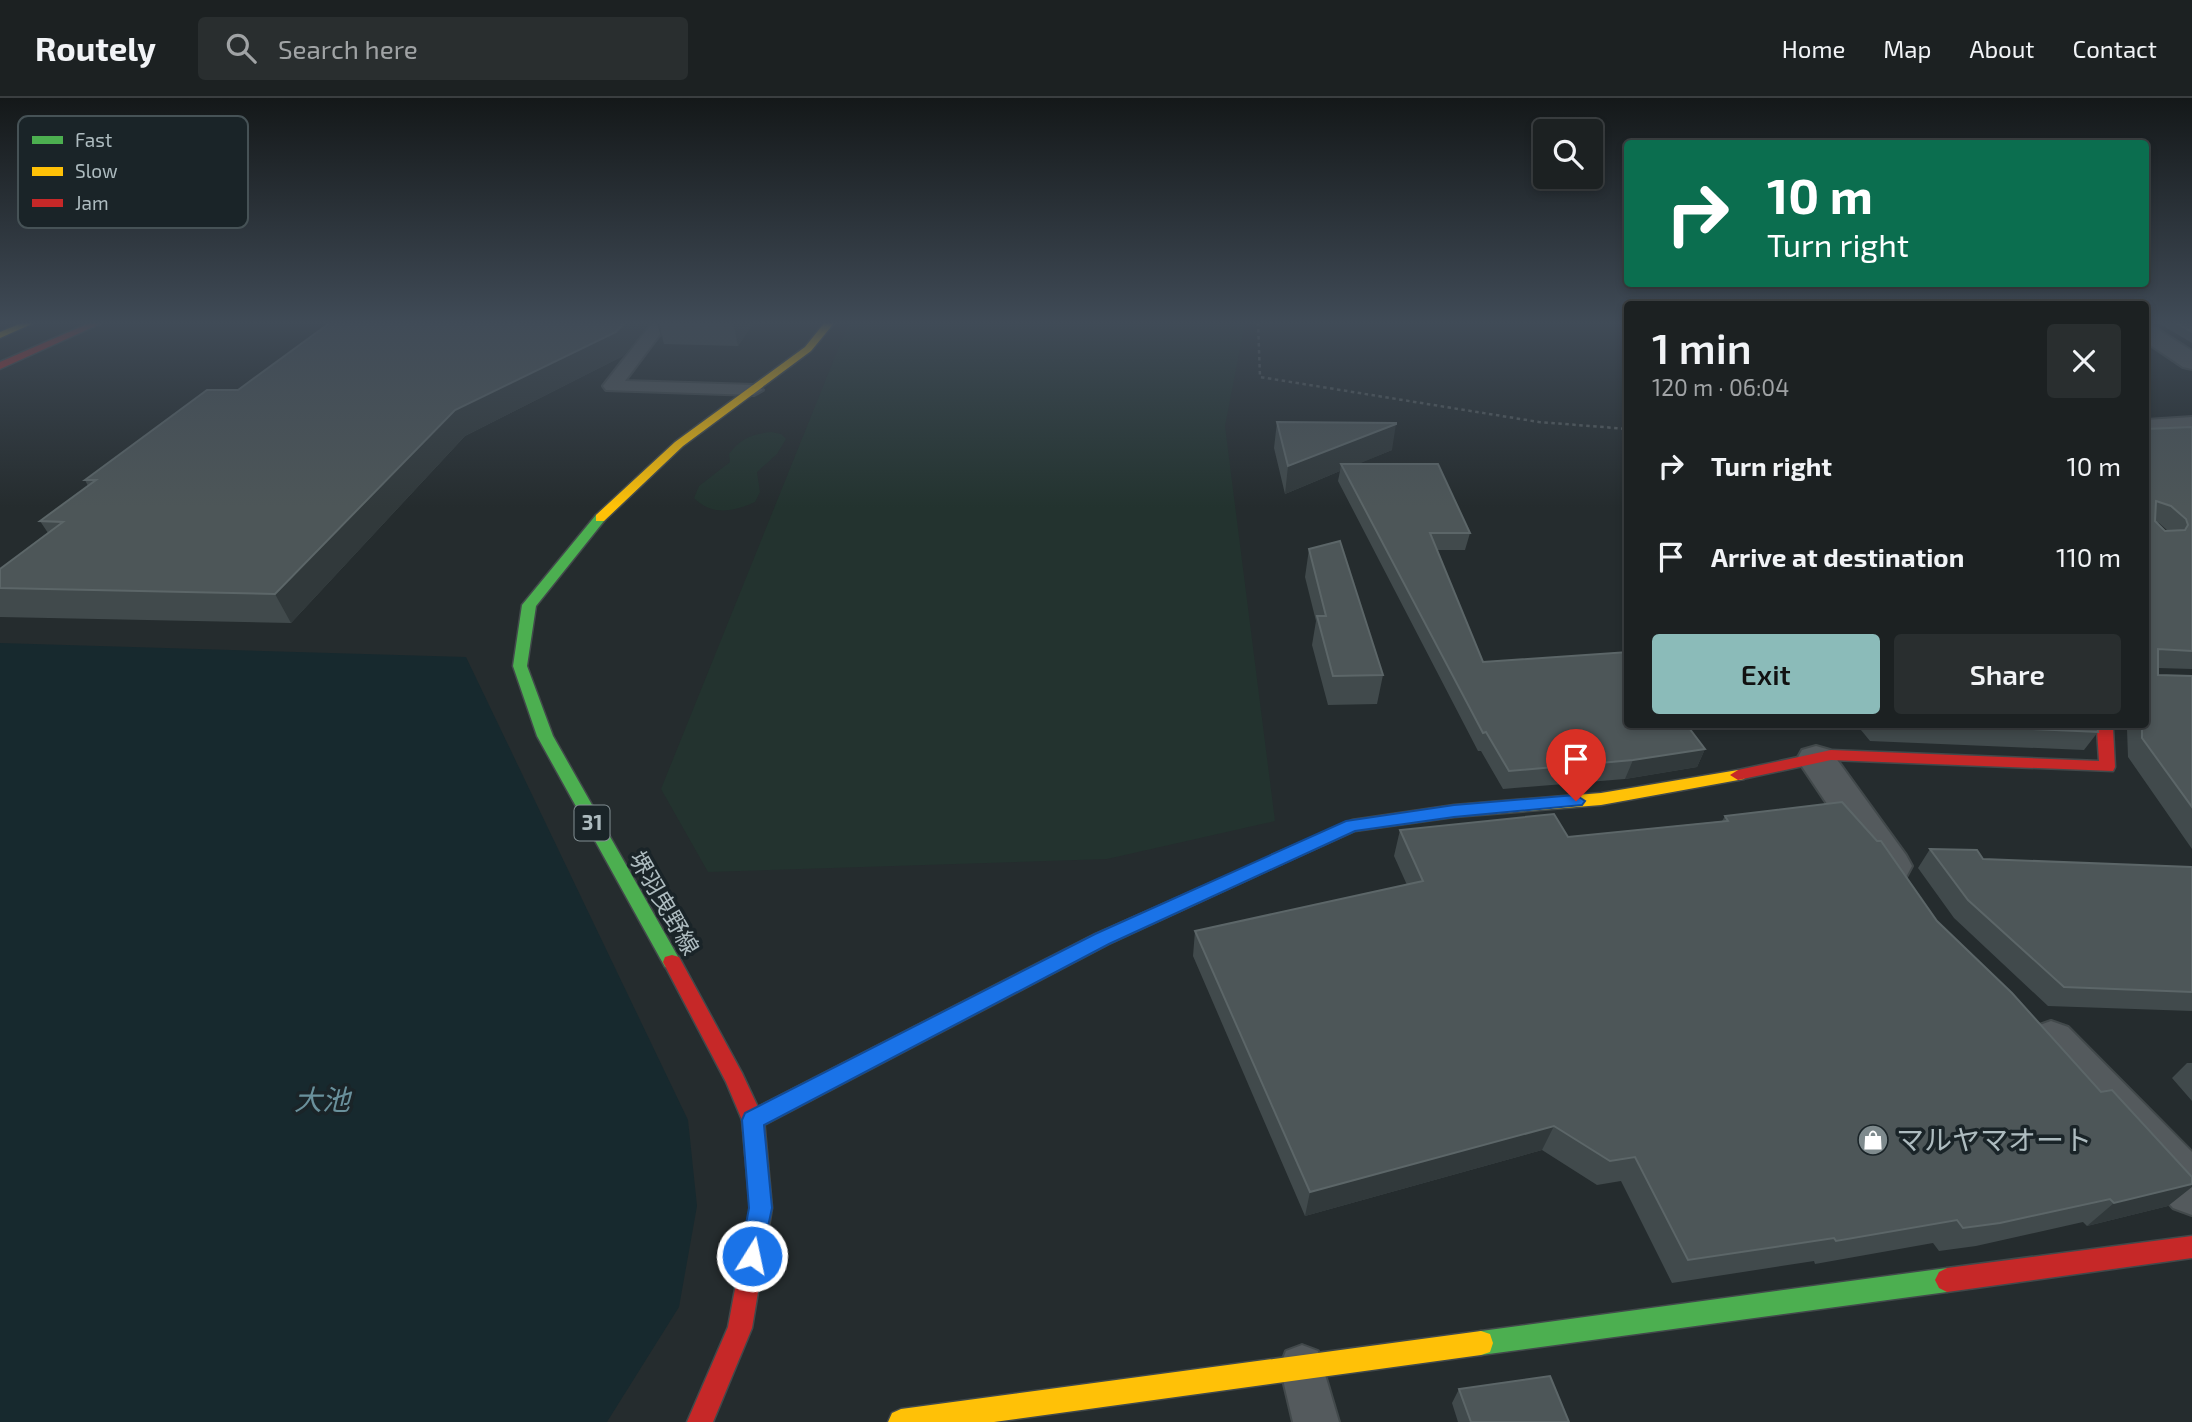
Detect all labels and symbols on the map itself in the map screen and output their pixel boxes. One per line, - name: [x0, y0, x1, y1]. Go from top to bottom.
- legend: [18, 116, 248, 228]
- text: Fast: [75, 128, 112, 151]
- text: Slow: [75, 159, 118, 182]
- text: Jam: [75, 191, 109, 214]
- pin: [1546, 729, 1606, 801]
- road number: 31: [574, 806, 610, 840]
- street label: 堺羽曳野線: [624, 846, 706, 959]
- water label: 大池: [294, 1082, 353, 1116]
- place label: マルヤマオート: [1896, 1122, 2092, 1156]
- shop icon: マルヤマオート: [1856, 1123, 1890, 1157]
- position arrow: [715, 1219, 789, 1293]

